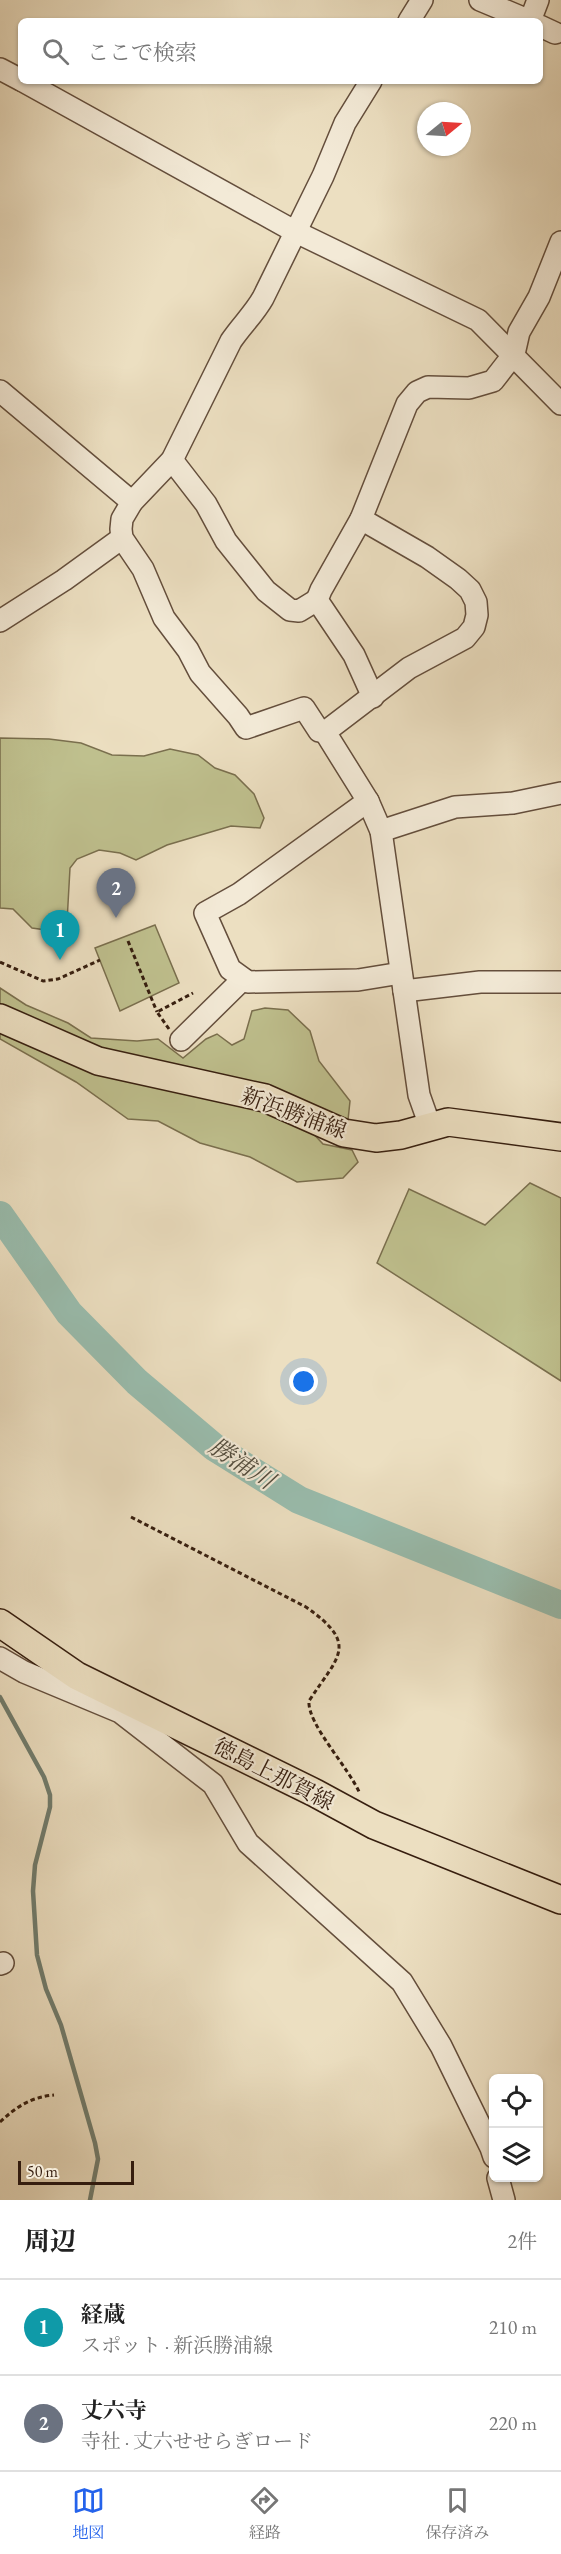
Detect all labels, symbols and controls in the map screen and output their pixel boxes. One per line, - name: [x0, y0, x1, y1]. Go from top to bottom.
- search box: [18, 18, 543, 84]
- icon: search: [39, 35, 72, 68]
- text: ここで検索: [87, 38, 197, 67]
- north arrow: [417, 102, 471, 156]
- pin: 2: [96, 868, 136, 918]
- pin: 1: [40, 910, 80, 960]
- street label: 新浜勝浦線: [237, 1081, 351, 1145]
- your location: [289, 1367, 318, 1396]
- water label: 勝浦川: [203, 1430, 283, 1497]
- street label: 徳島上那賀線: [209, 1731, 339, 1817]
- map controls: [489, 2074, 543, 2182]
- button: locate: [489, 2074, 543, 2128]
- button: layers: [489, 2128, 543, 2182]
- scale bar: [18, 2158, 134, 2186]
- text: 50 m: [27, 2161, 58, 2182]
- text: 周辺: [24, 2224, 76, 2258]
- text: 2件: [507, 2228, 537, 2254]
- text: 経蔵: [81, 2300, 125, 2329]
- text: 1: [38, 2314, 49, 2340]
- text: 210 m: [489, 2314, 537, 2340]
- text: スポット · 新浜勝浦線: [81, 2332, 273, 2358]
- text: 丈六寺: [81, 2396, 147, 2425]
- text: 2: [38, 2410, 49, 2436]
- text: 220 m: [489, 2410, 537, 2436]
- text: 寺社 · 丈六せせらぎロード: [81, 2428, 313, 2454]
- tab: 地図: [72, 2484, 105, 2543]
- tab: 経路: [248, 2484, 281, 2543]
- tab: 保存済み: [425, 2484, 489, 2543]

